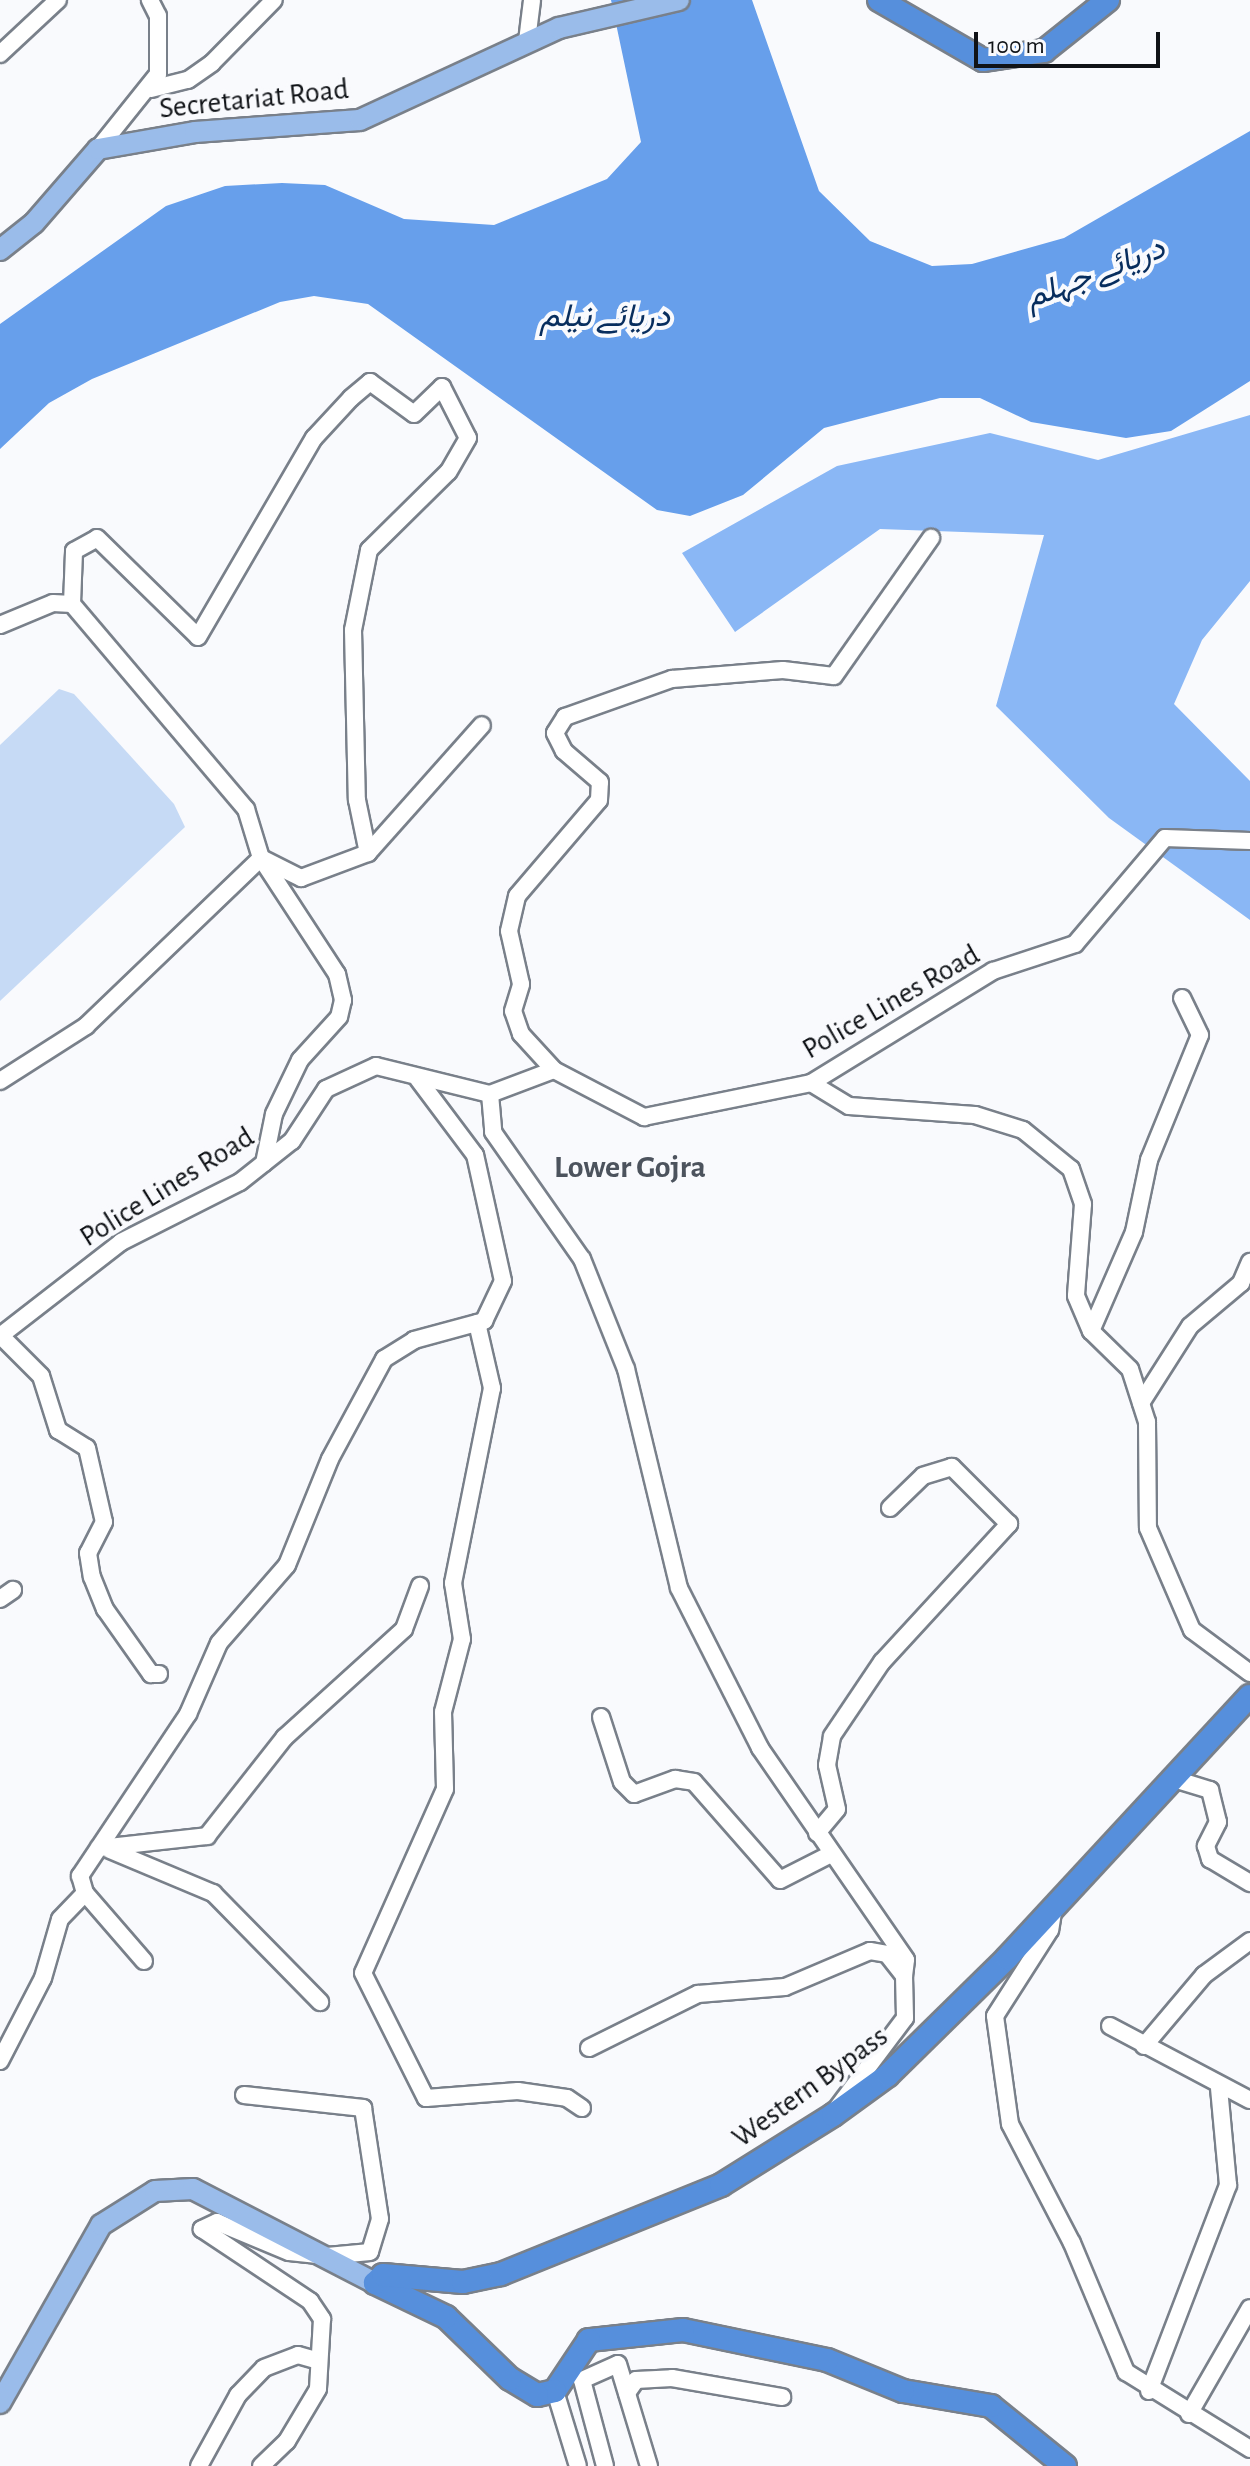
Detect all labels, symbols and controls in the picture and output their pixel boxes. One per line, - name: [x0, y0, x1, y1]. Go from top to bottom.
- scale bar: [978, 16, 1164, 66]
- text: 100 m: [988, 34, 1045, 58]
- street label: Secretariat Road: [157, 71, 351, 127]
- water label: دریائے جہلم: [1020, 229, 1170, 317]
- water label: دریائے نیلم: [540, 297, 670, 335]
- street label: Police Lines Road: [796, 937, 986, 1067]
- street label: Police Lines Road: [73, 1119, 261, 1255]
- district label: Lower Gojra: [554, 1148, 706, 1186]
- street label: Western Bypass: [725, 2018, 895, 2156]

